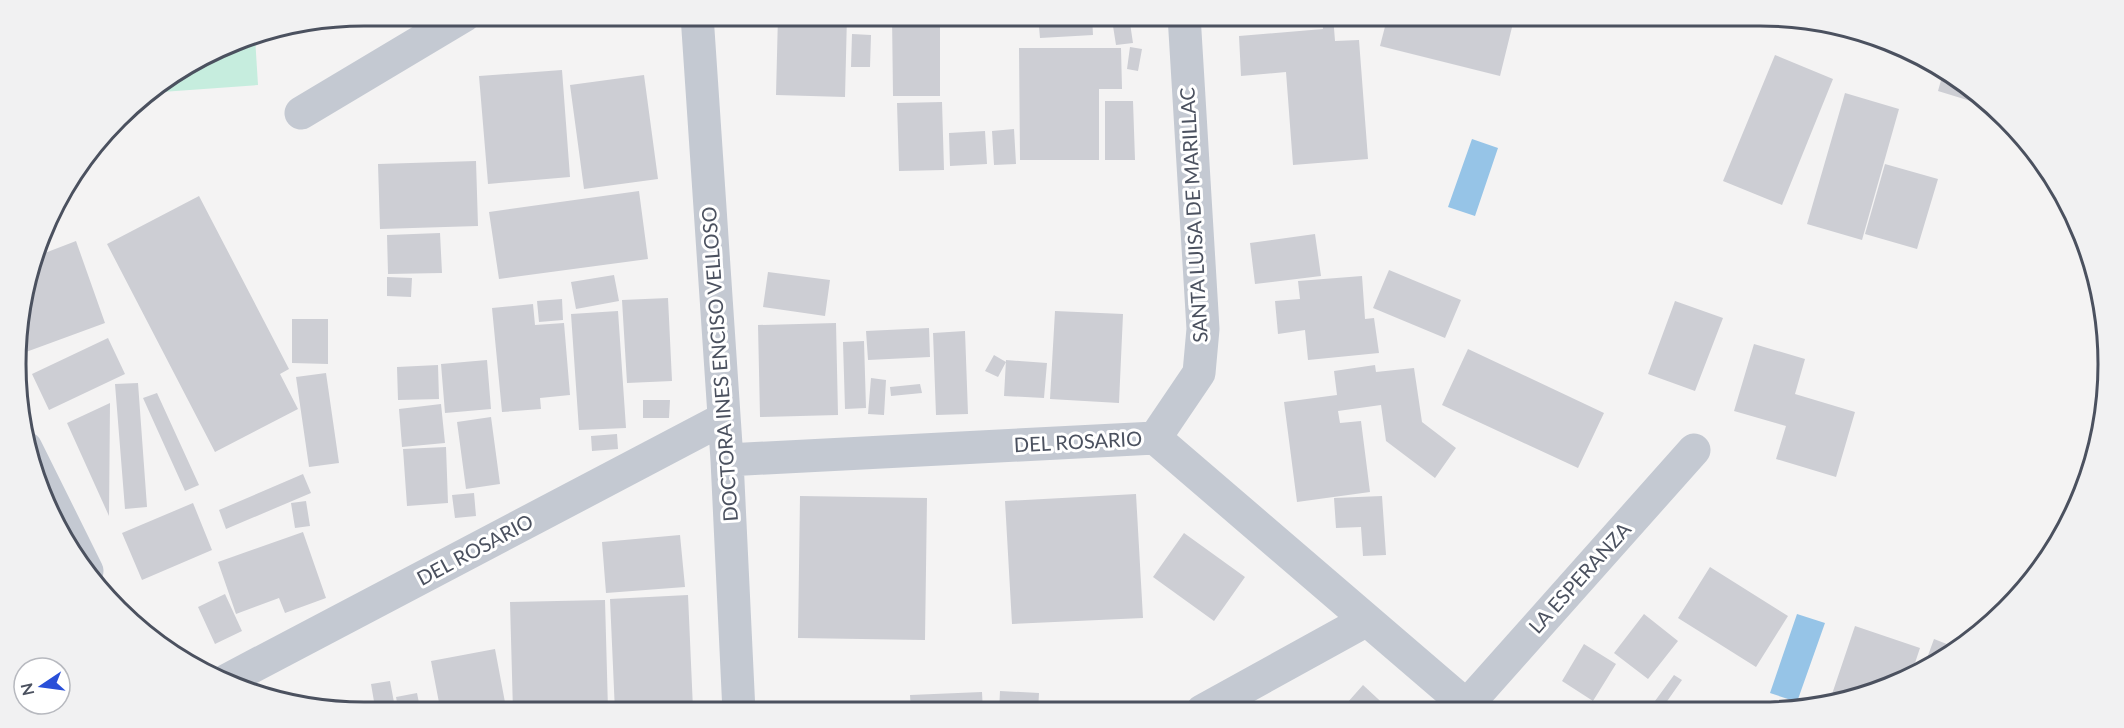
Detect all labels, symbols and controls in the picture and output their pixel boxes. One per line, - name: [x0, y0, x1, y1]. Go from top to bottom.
- street label: SANTA LUISA DE MARILLAC: [1174, 87, 1212, 343]
- street label: DOCTORA INES ENCISO VELLOSO: [696, 206, 742, 522]
- street label: DEL ROSARIO: [1013, 426, 1143, 456]
- street label: DEL ROSARIO: [412, 508, 537, 590]
- street label: LA ESPERANZA: [1523, 517, 1636, 638]
- north arrow: [12, 656, 72, 716]
- text: N: [16, 681, 38, 698]

